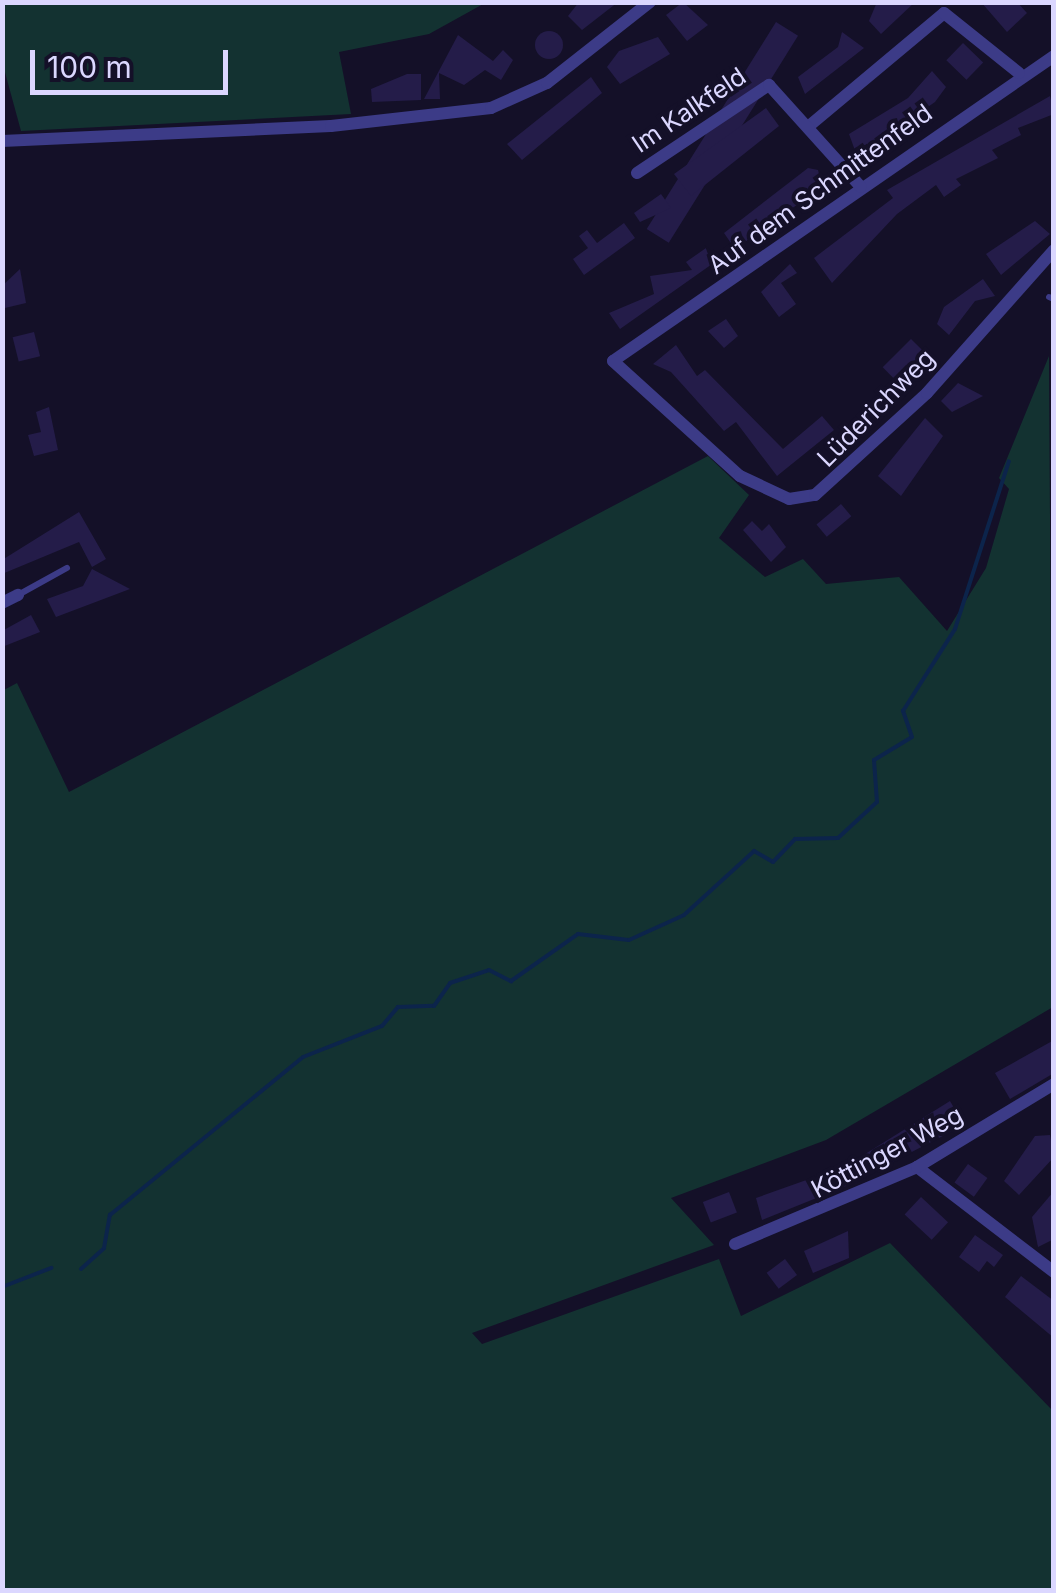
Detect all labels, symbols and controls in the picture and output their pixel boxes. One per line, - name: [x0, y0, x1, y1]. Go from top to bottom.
- scale bar: [35, 30, 232, 92]
- text: 100 m: [47, 49, 132, 85]
- street label: Im Kalkfeld: [626, 61, 752, 159]
- street label: Auf dem Schmittenfeld: [702, 98, 938, 280]
- street label: Lüderichweg: [811, 343, 941, 473]
- street label: Köttinger Weg: [806, 1100, 968, 1204]

